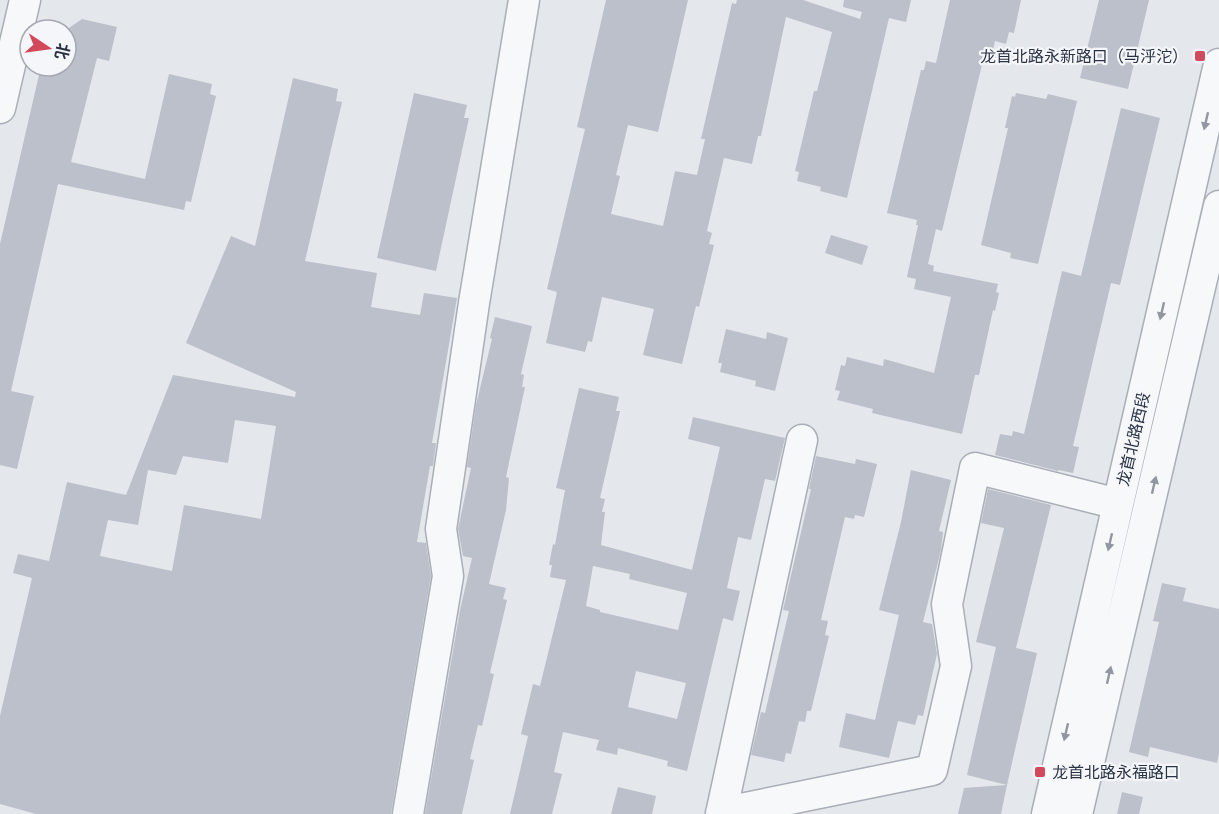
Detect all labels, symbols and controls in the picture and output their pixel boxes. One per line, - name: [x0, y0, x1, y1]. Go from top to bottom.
- north arrow: [18, 18, 78, 78]
- text: 北: [51, 41, 74, 61]
- place label: 龙首北路永新路口（马泘沱）: [980, 46, 1188, 66]
- marker: 龙首北路永新路口（马泘沱）: [1193, 49, 1207, 63]
- one-way arrow: [1201, 111, 1210, 130]
- one-way arrow: [1157, 301, 1167, 320]
- street label: 龙首北路西段: [1112, 390, 1154, 488]
- one-way arrow: [1149, 476, 1159, 495]
- one-way arrow: [1104, 532, 1114, 551]
- one-way arrow: [1105, 666, 1115, 684]
- one-way arrow: [1061, 723, 1070, 742]
- place label: 龙首北路永福路口: [1052, 762, 1180, 782]
- marker: 龙首北路永福路口: [1033, 765, 1047, 779]

